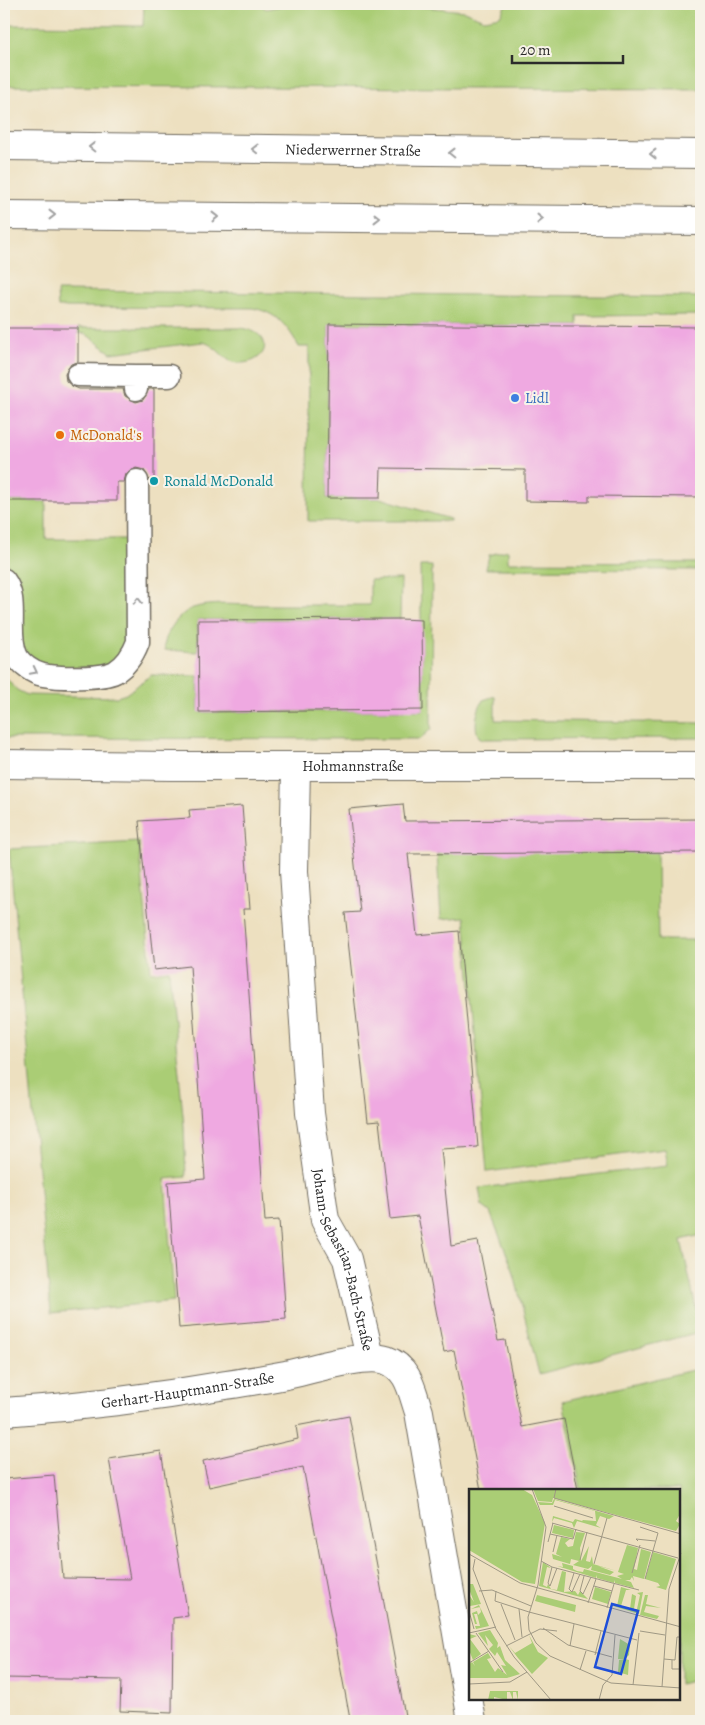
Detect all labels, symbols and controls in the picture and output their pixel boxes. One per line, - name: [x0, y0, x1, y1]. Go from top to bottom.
- scale bar: [512, 32, 624, 64]
- text: 20 m: [520, 40, 551, 60]
- street label: Niederwerrner Straße: [285, 139, 421, 161]
- one-way arrow: [88, 142, 96, 152]
- one-way arrow: [251, 144, 259, 155]
- one-way arrow: [448, 147, 456, 158]
- one-way arrow: [648, 149, 656, 159]
- one-way arrow: [49, 210, 57, 221]
- one-way arrow: [212, 212, 219, 222]
- one-way arrow: [374, 213, 382, 223]
- one-way arrow: [536, 214, 544, 225]
- place label: Lidl: [525, 388, 549, 408]
- marker: Lidl: [509, 392, 521, 404]
- place label: McDonald's: [70, 425, 142, 445]
- marker: McDonald's: [54, 429, 66, 441]
- place label: Ronald McDonald: [164, 471, 274, 491]
- marker: Ronald McDonald: [148, 475, 160, 487]
- one-way arrow: [133, 597, 143, 604]
- one-way arrow: [29, 665, 38, 675]
- street label: Hohmannstraße: [302, 756, 404, 776]
- street label: Johann-Sebastian-Bach-Straße: [308, 1167, 378, 1353]
- street label: Gerhart-Hauptmann-Straße: [100, 1367, 276, 1413]
- inset map: [469, 1489, 680, 1700]

